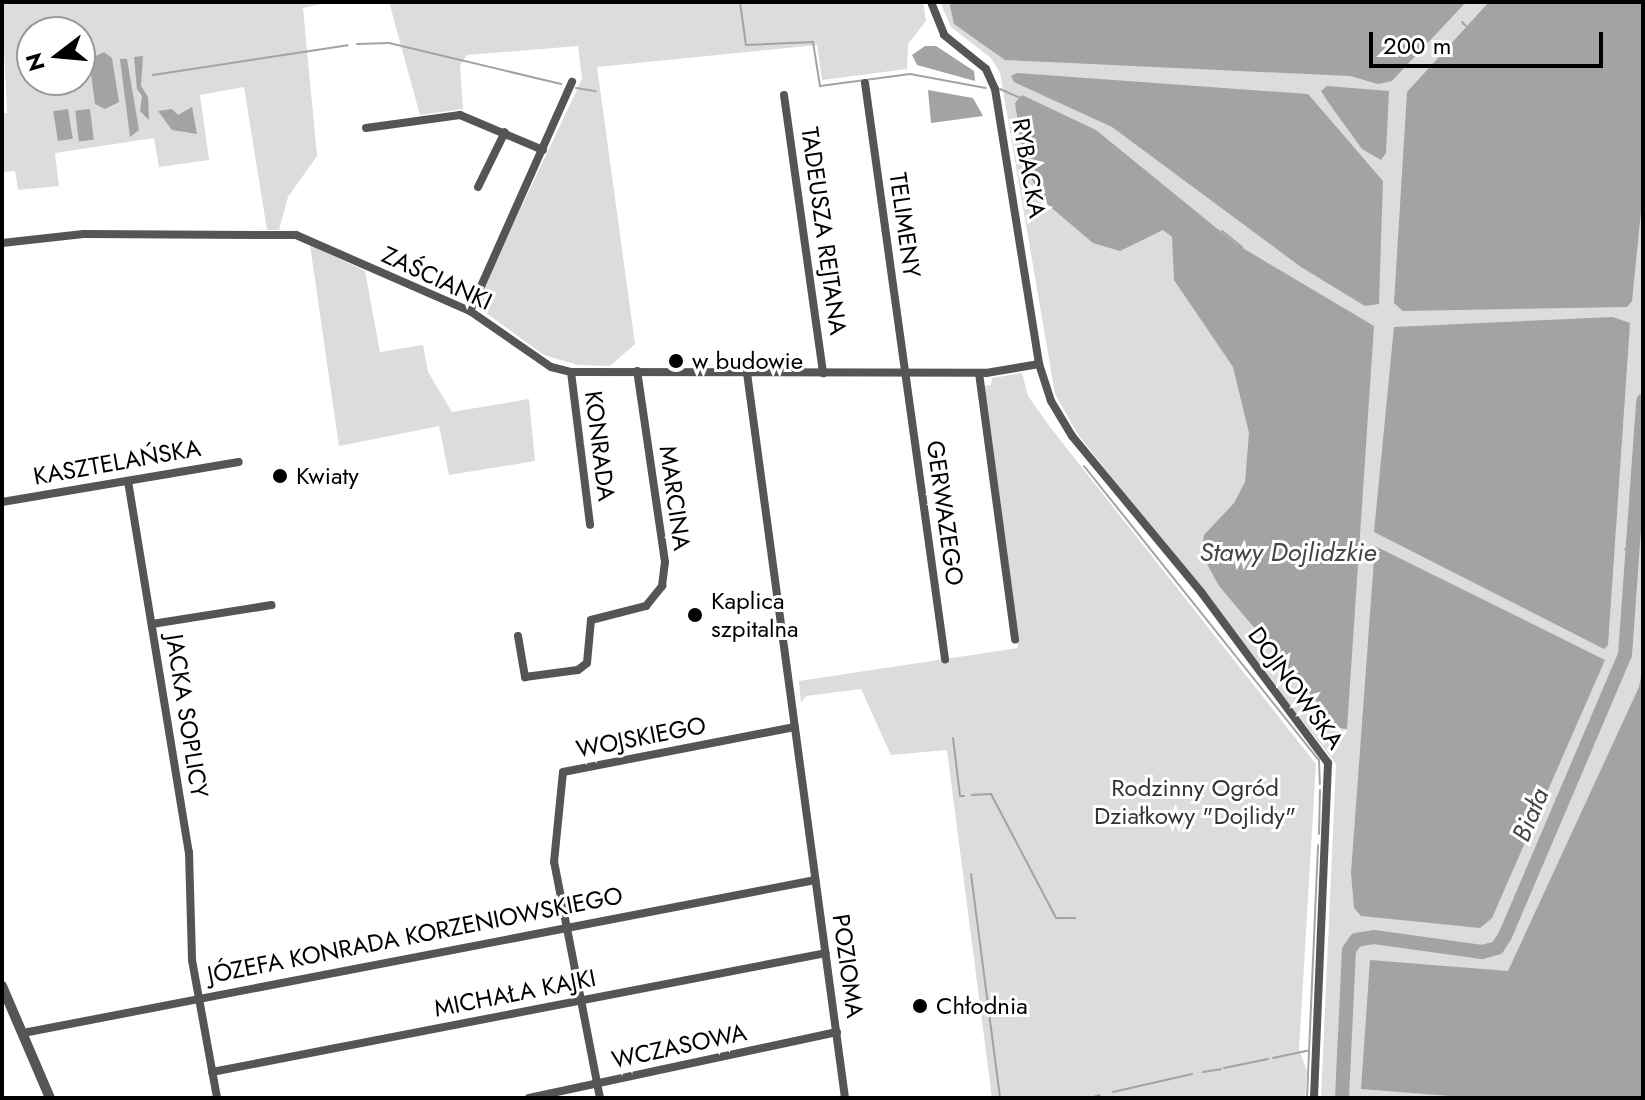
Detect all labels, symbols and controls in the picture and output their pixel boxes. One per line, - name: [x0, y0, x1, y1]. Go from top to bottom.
- north arrow: [16, 16, 96, 96]
- scale bar: [1373, 16, 1607, 66]
- text: 200 m: [1383, 28, 1451, 63]
- text: N: [17, 49, 53, 75]
- street label: RYBACKA: [1006, 116, 1052, 220]
- street label: TADEUSZA REJTANA: [795, 125, 853, 337]
- street label: TELIMENY: [883, 171, 927, 279]
- street label: ZAŚCIANKI: [377, 240, 497, 316]
- place label: w budowie: [692, 347, 803, 375]
- marker: w budowie: [667, 352, 685, 370]
- street label: KONRADA: [579, 389, 621, 503]
- street label: KASZTELAŃSKA: [31, 433, 203, 491]
- street label: GERWAZEGO: [921, 439, 969, 587]
- street label: MARCINA: [653, 444, 697, 552]
- place label: Kwiaty: [296, 462, 359, 490]
- marker: Kwiaty: [271, 467, 289, 485]
- water label: Stawy Dojlidzkie: [1199, 537, 1377, 569]
- place label: Kaplica szpitalna: [711, 587, 799, 643]
- marker: Kaplica szpitalna: [686, 606, 704, 624]
- street label: DOJNOWSKA: [1242, 621, 1350, 755]
- street label: JACKA SOPLICY: [160, 632, 214, 800]
- street label: WOJSKIEGO: [574, 710, 708, 764]
- park label: Rodzinny Ogród Działkowy "Dojlidy": [1094, 774, 1296, 830]
- water label: Biała: [1506, 783, 1556, 847]
- street label: JÓZEFA KONRADA KORZENIOWSKIEGO: [205, 881, 625, 989]
- street label: POZIOMA: [826, 912, 870, 1020]
- street label: MICHAŁA KAJKI: [432, 963, 598, 1023]
- place label: Chłodnia: [936, 992, 1028, 1020]
- marker: Chłodnia: [911, 997, 929, 1015]
- street label: WCZASOWA: [609, 1018, 749, 1074]

